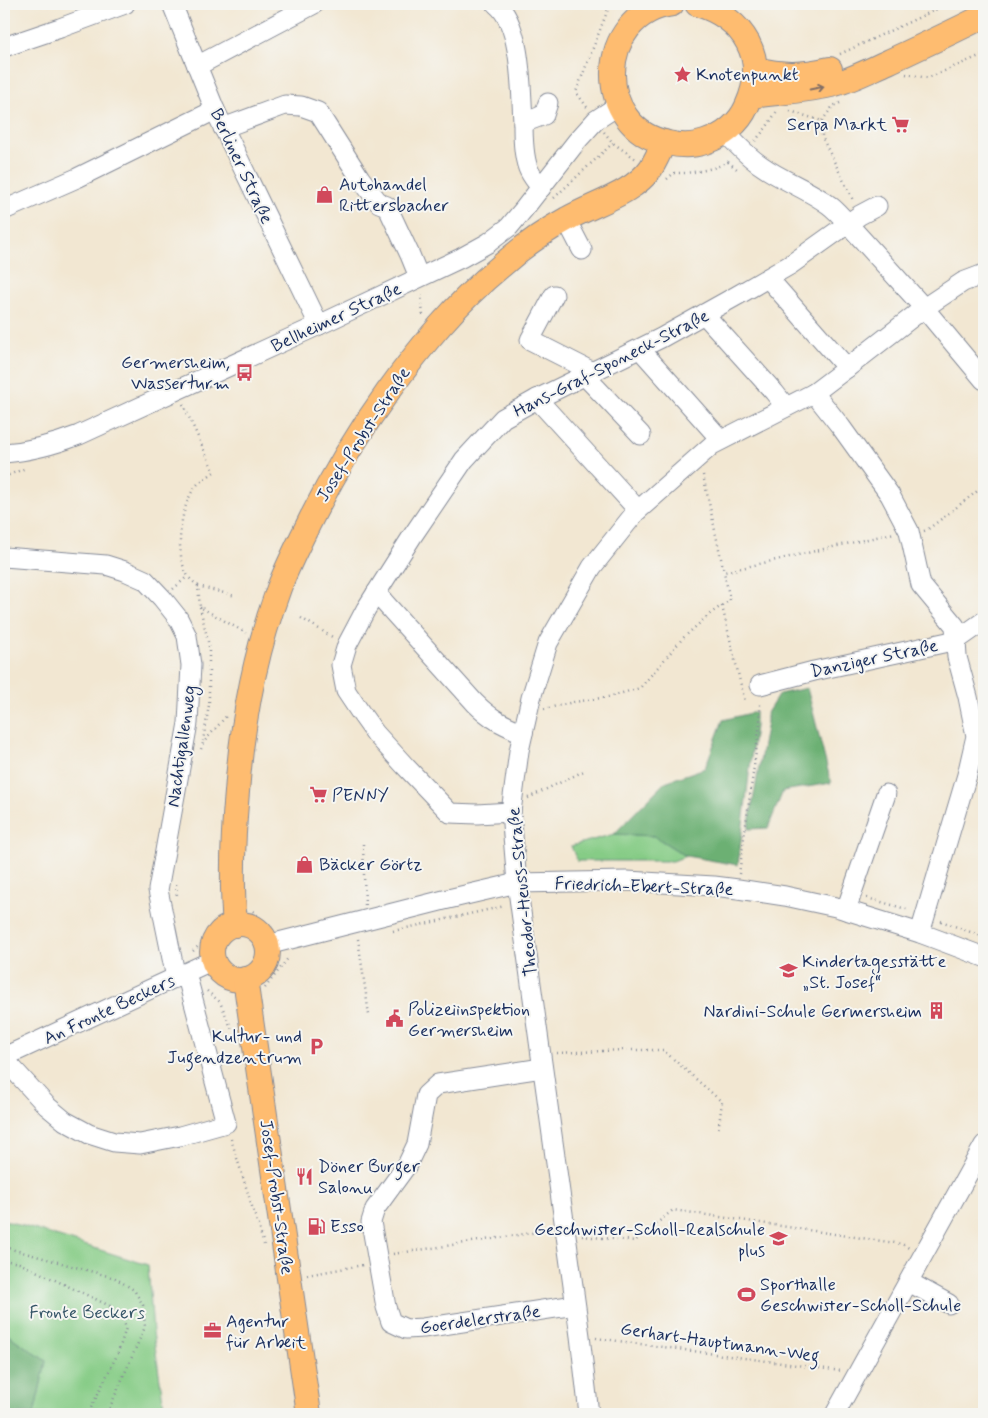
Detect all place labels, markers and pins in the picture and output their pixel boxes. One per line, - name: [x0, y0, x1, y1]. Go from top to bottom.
- place label: Knotenpunkt: [696, 63, 799, 87]
- place icon: Knotenpunkt: [672, 64, 692, 84]
- place label: Serpa Markt: [787, 113, 887, 137]
- supermarket icon: Serpa Markt: [891, 114, 911, 134]
- place label: Autohandel Rittersbacher: [339, 173, 449, 218]
- shop icon: Autohandel Rittersbacher: [315, 184, 335, 204]
- place label: Germersheim, Wasserturm: [121, 351, 230, 396]
- bus stop icon: Germersheim, Wasserturm: [234, 362, 254, 382]
- place label: PENNY: [332, 784, 389, 808]
- supermarket icon: PENNY: [308, 785, 328, 805]
- place label: Bäcker Görtz: [319, 853, 422, 877]
- shop icon: Bäcker Görtz: [295, 854, 315, 874]
- place label: Kindertagesstätte „St. Josef“: [802, 950, 946, 995]
- school or university icon: Kindertagesstätte „St. Josef“: [778, 961, 798, 981]
- place label: Polizeiinspektion Germersheim: [408, 998, 530, 1043]
- place label: Nardini-Schule Germersheim: [703, 1000, 922, 1024]
- building icon: Nardini-Schule Germersheim: [926, 1001, 946, 1021]
- public building icon: Polizeiinspektion Germersheim: [384, 1009, 404, 1029]
- place label: Kultur- und Jugendzentrum: [167, 1025, 302, 1072]
- parking icon: Kultur- und Jugendzentrum: [306, 1036, 326, 1056]
- place label: Döner Burger Salonu: [318, 1155, 421, 1200]
- restaurant icon: Döner Burger Salonu: [294, 1166, 314, 1186]
- place label: Esso: [330, 1215, 364, 1239]
- fuel station icon: Esso: [306, 1216, 326, 1236]
- place label: Geschwister-Scholl-Realschule plus: [534, 1218, 765, 1263]
- school or university icon: Geschwister-Scholl-Realschule plus: [769, 1229, 789, 1249]
- place label: Sporthalle Geschwister-Scholl-Schule: [760, 1273, 961, 1318]
- sports icon: Sporthalle Geschwister-Scholl-Schule: [736, 1284, 756, 1304]
- place label: Agentur für Arbeit: [226, 1310, 307, 1355]
- office icon: Agentur für Arbeit: [202, 1321, 222, 1341]

